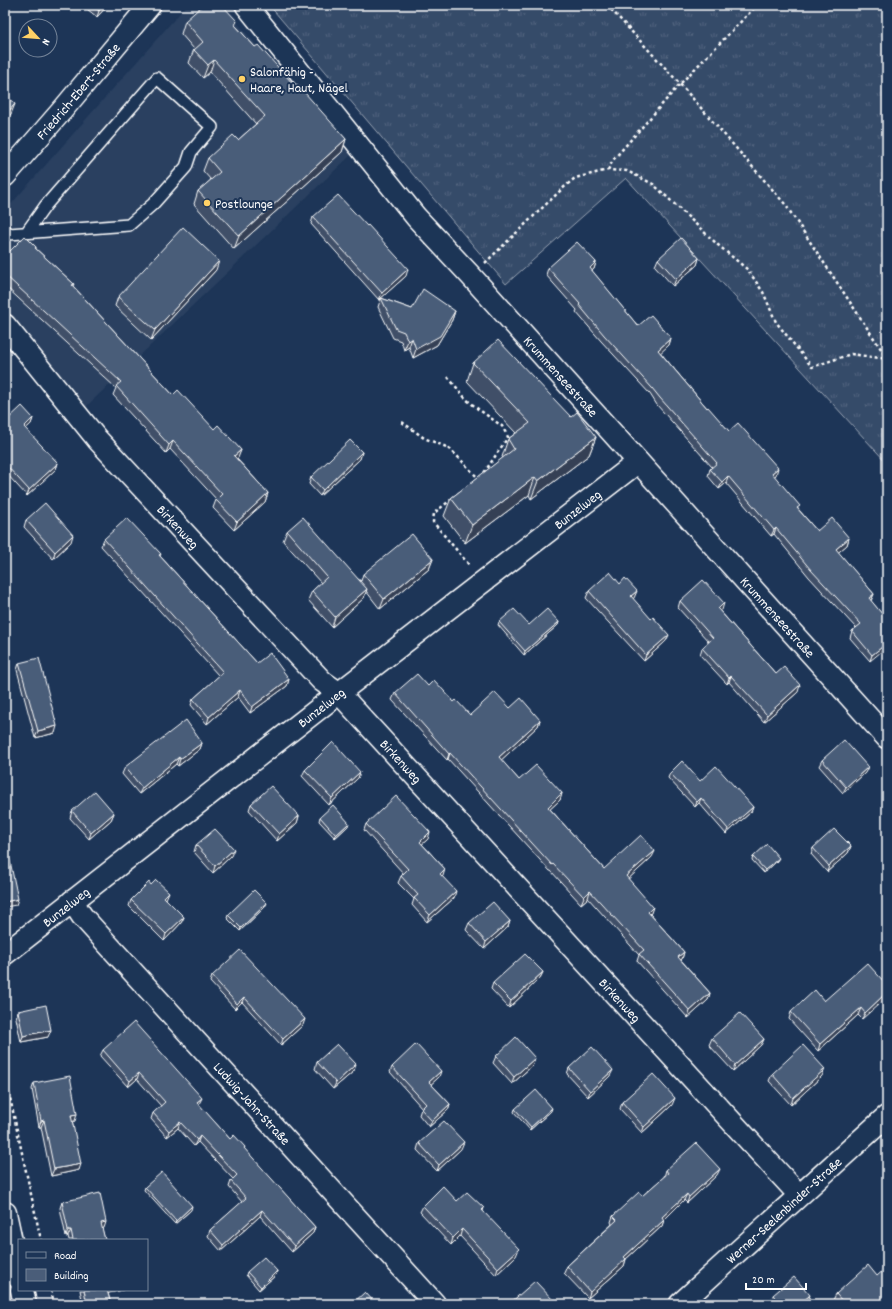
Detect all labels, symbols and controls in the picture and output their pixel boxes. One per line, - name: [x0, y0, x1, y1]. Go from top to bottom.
- north arrow: [18, 18, 58, 58]
- text: N: [37, 36, 54, 48]
- street label: Friedrich-Ebert-Straße: [33, 40, 126, 145]
- place label: Salonfähig - Haare, Haut, Nägel: [250, 63, 349, 99]
- marker: Salonfähig - Haare, Haut, Nägel: [237, 74, 247, 84]
- place label: Postlounge: [215, 195, 273, 215]
- marker: Postlounge: [202, 198, 212, 208]
- street label: Krummenseestraße: [518, 332, 602, 423]
- street label: Bunzelweg: [550, 486, 607, 535]
- street label: Birkenweg: [151, 501, 203, 555]
- street label: Krummenseestraße: [734, 573, 818, 663]
- street label: Bunzelweg: [294, 684, 350, 734]
- street label: Birkenweg: [374, 736, 426, 789]
- street label: Bunzelweg: [39, 883, 95, 933]
- street label: Birkenweg: [593, 975, 644, 1028]
- street label: Ludwig-Jahn-Straße: [208, 1058, 294, 1150]
- street label: Werner-Seelenbinder-Straße: [723, 1153, 847, 1269]
- legend: [18, 1239, 148, 1291]
- text: Road: [54, 1248, 76, 1265]
- scale bar: [746, 1265, 806, 1291]
- text: Building: [54, 1268, 89, 1285]
- text: 20 m: [752, 1272, 775, 1289]

